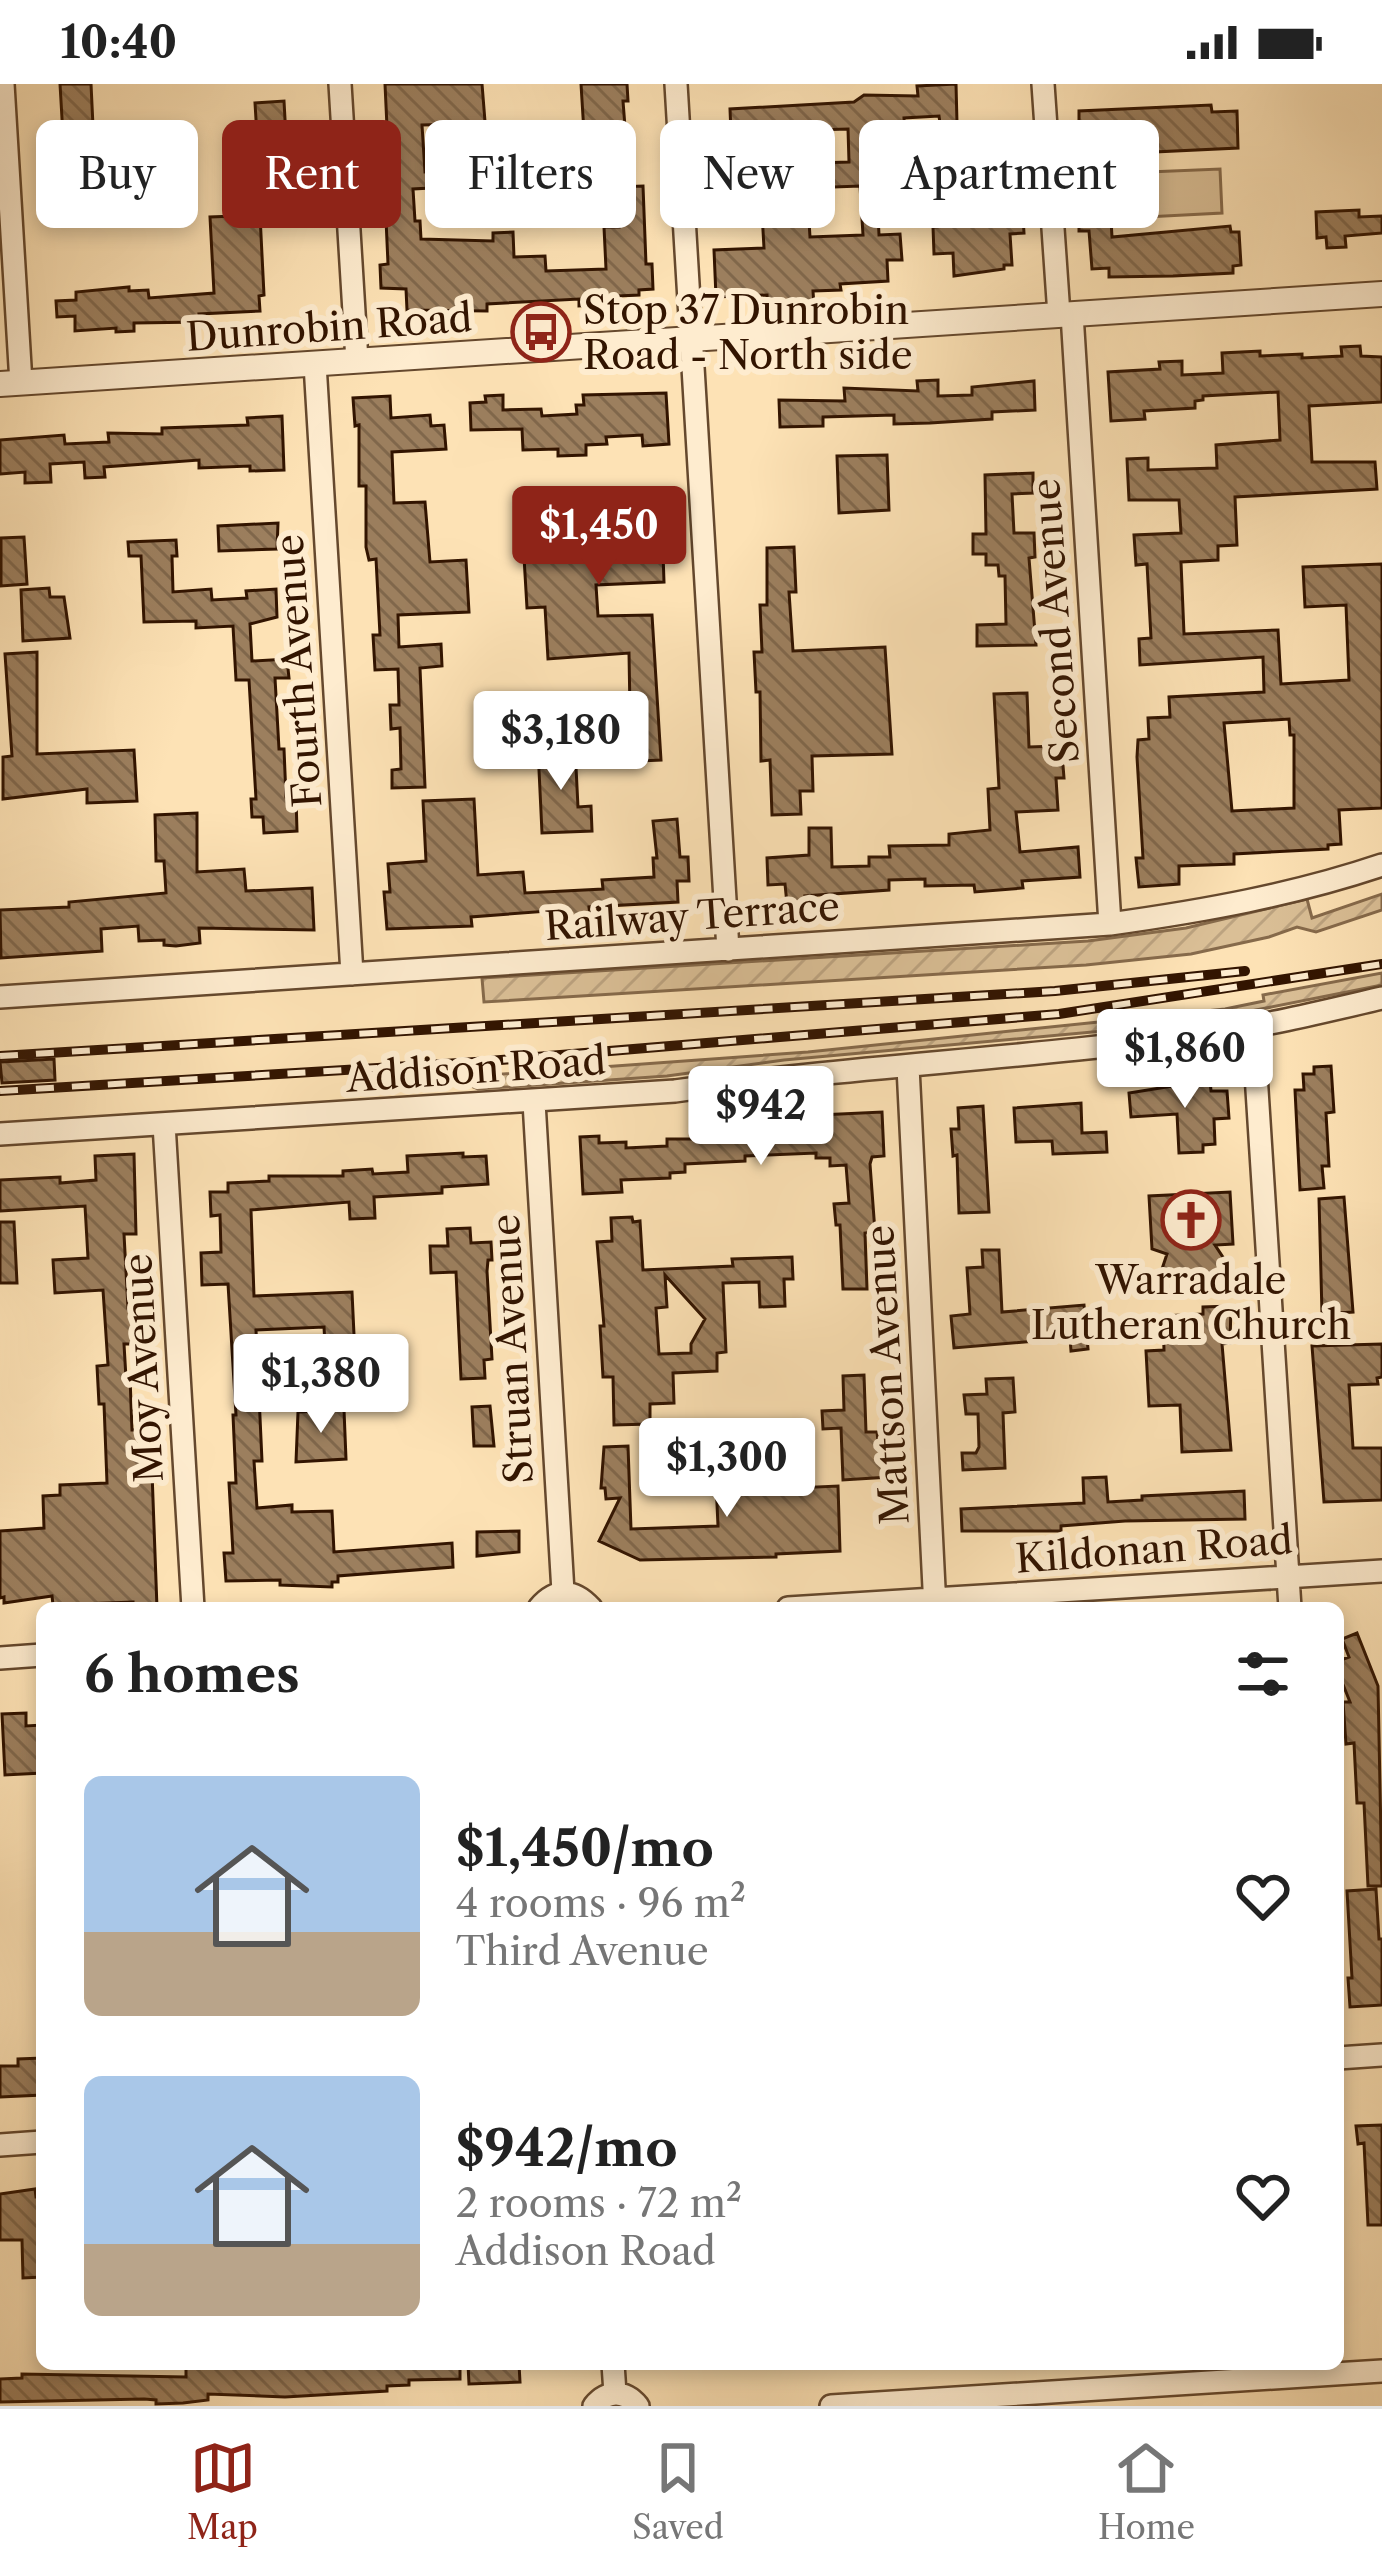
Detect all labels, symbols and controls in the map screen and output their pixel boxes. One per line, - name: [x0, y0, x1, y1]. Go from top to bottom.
- text: 10:40: [60, 14, 177, 70]
- chip: Buy: [36, 120, 198, 228]
- chip: Rent: [222, 120, 401, 228]
- chip: Filters: [425, 120, 636, 228]
- chip: New: [660, 120, 835, 228]
- chip: Apartment: [859, 120, 1159, 228]
- place label: Stop 37 Dunrobin Road - North side: [583, 286, 913, 379]
- street label: Dunrobin Road: [184, 293, 474, 361]
- bus stop icon: Stop 37 Dunrobin Road - North side: [510, 301, 572, 363]
- street label: Second Avenue: [1021, 477, 1089, 765]
- pin: $1,450: [501, 486, 697, 588]
- text: $1,450: [539, 501, 659, 549]
- street label: Fourth Avenue: [265, 533, 331, 809]
- pin: $3,180: [463, 691, 659, 793]
- text: $3,180: [501, 706, 621, 754]
- street label: Railway Terrace: [543, 882, 841, 950]
- pin: $1,860: [1087, 1009, 1283, 1111]
- text: $1,860: [1124, 1024, 1246, 1072]
- street label: Addison Road: [344, 1036, 607, 1102]
- pin: $942: [690, 1066, 832, 1168]
- text: $942: [715, 1081, 807, 1129]
- church icon: Warradale Lutheran Church: [1160, 1189, 1222, 1251]
- street label: Struan Avenue: [481, 1213, 543, 1485]
- street label: Mattson Avenue: [855, 1224, 919, 1526]
- street label: Moy Avenue: [113, 1252, 173, 1484]
- place label: Warradale Lutheran Church: [1031, 1256, 1351, 1349]
- pin: $1,380: [223, 1334, 419, 1436]
- text: $1,380: [261, 1349, 381, 1397]
- pin: $1,300: [629, 1418, 825, 1520]
- text: $1,300: [666, 1433, 788, 1481]
- street label: Kildonan Road: [1014, 1515, 1294, 1583]
- icon: filters: [1230, 1641, 1296, 1707]
- text: 6 homes: [84, 1643, 300, 1705]
- text: $1,450/mo: [456, 1817, 714, 1879]
- icon: home: [180, 1824, 324, 1968]
- icon: heart: [1230, 1863, 1296, 1929]
- text: 4 rooms · 96 m²: [456, 1879, 746, 1927]
- text: Third Avenue: [456, 1927, 709, 1975]
- text: $942/mo: [456, 2117, 678, 2179]
- icon: home: [180, 2124, 324, 2268]
- icon: heart: [1230, 2163, 1296, 2229]
- text: 2 rooms · 72 m²: [456, 2179, 742, 2227]
- text: Addison Road: [456, 2227, 716, 2275]
- tab: Map: [187, 2435, 258, 2548]
- tab: Saved: [632, 2435, 724, 2548]
- tab: Home: [1098, 2435, 1195, 2548]

